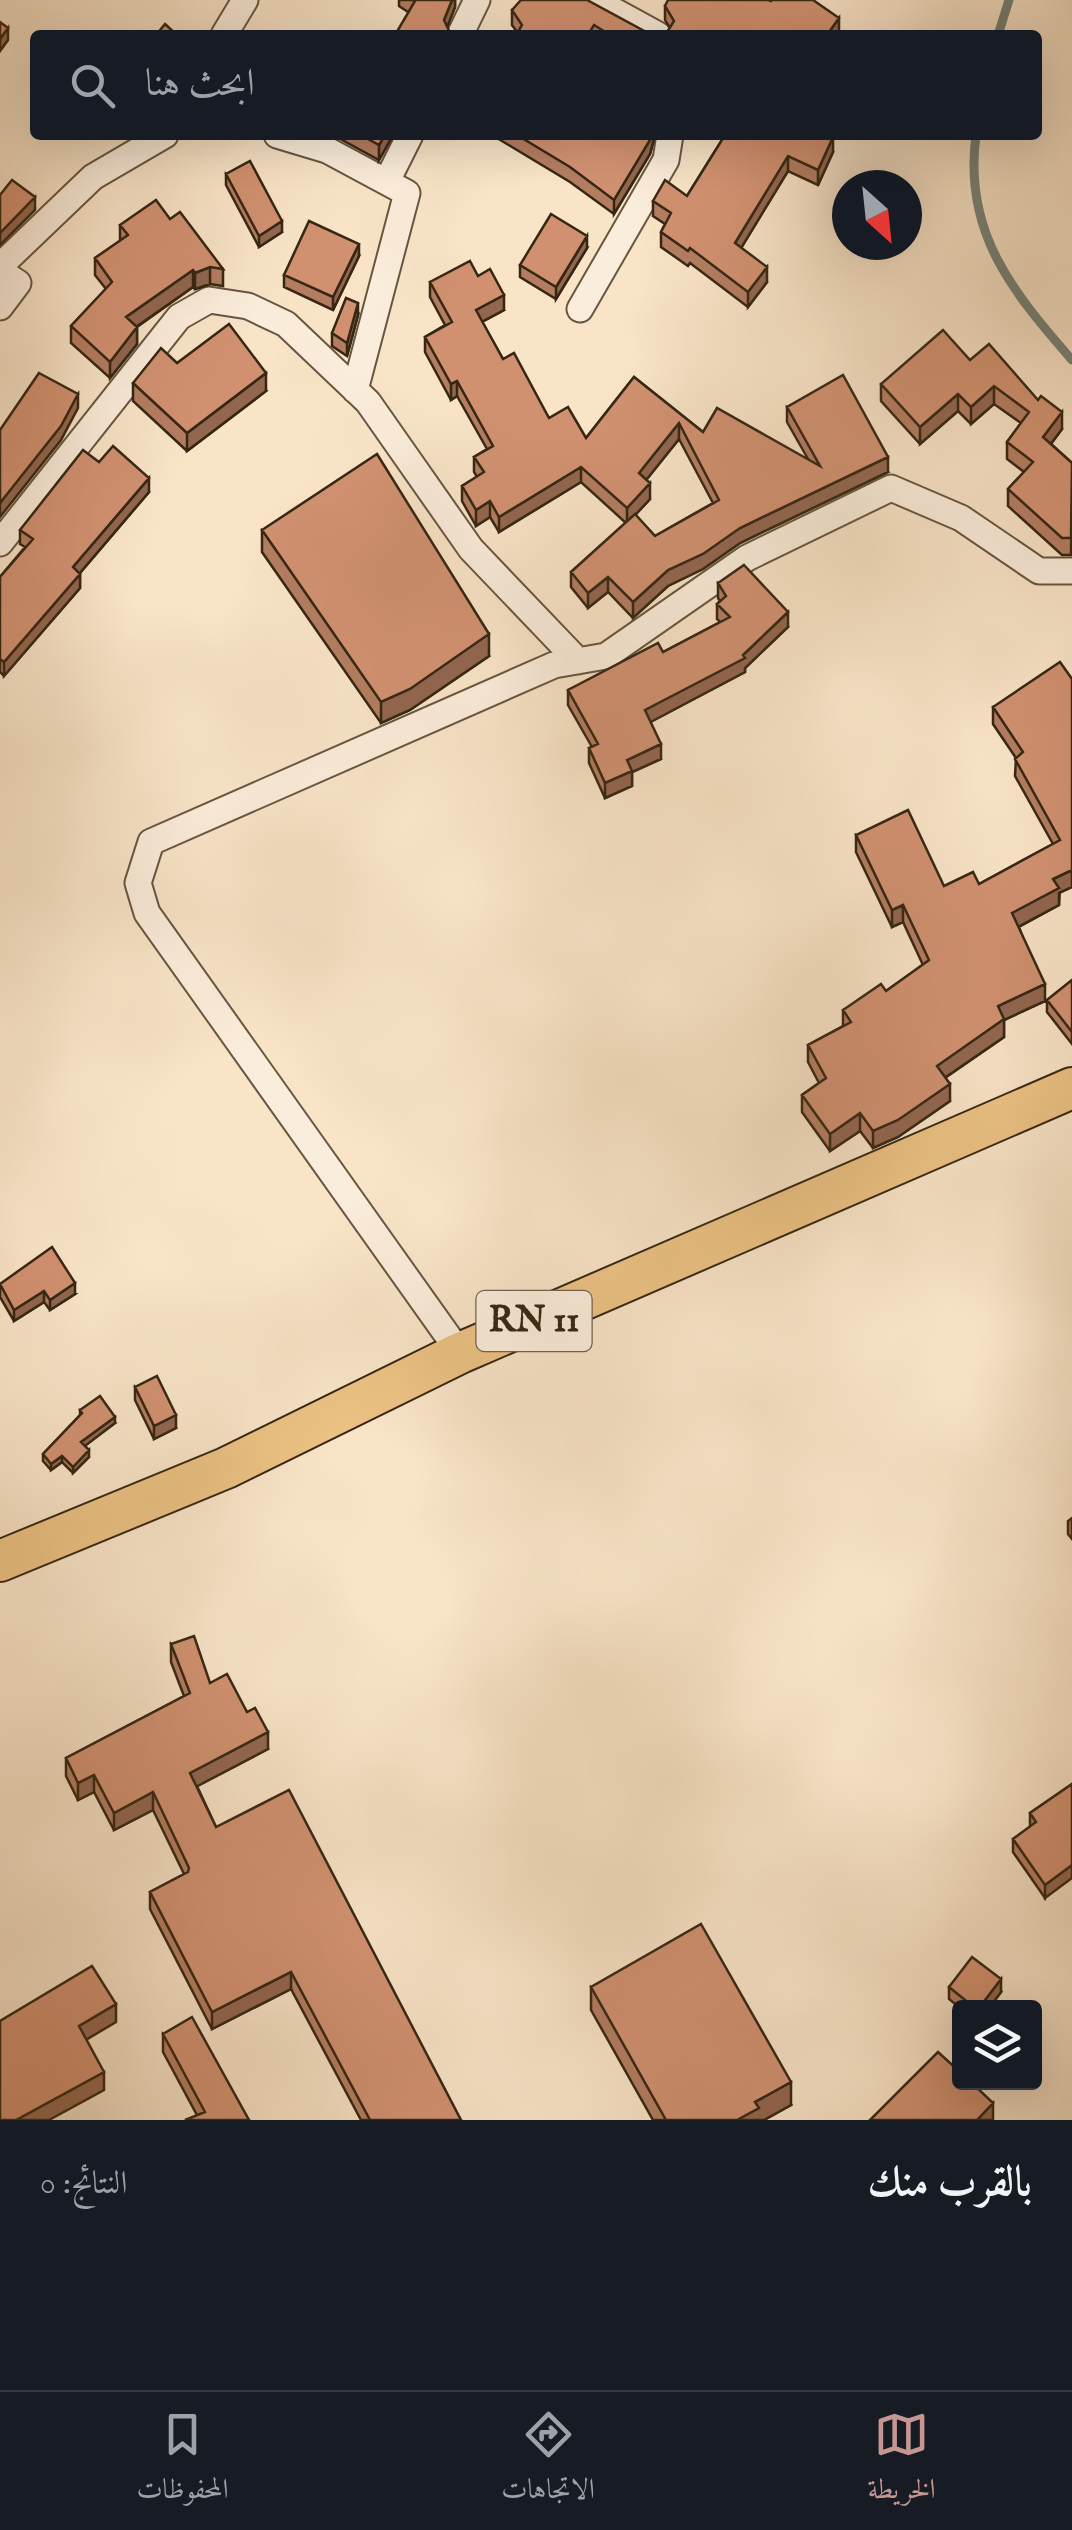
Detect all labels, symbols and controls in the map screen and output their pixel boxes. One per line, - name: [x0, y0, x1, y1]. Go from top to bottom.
- search box: [30, 30, 1042, 140]
- icon: search: [65, 58, 120, 113]
- text: ابحث هنا: [145, 61, 255, 109]
- north arrow: [832, 170, 922, 260]
- road number: RN 11: [476, 1291, 592, 1351]
- map controls: [952, 2000, 1042, 2090]
- button: layers: [952, 2000, 1042, 2090]
- text: بالقرب منك: [868, 2157, 1032, 2210]
- text: النتائج: 0: [40, 2164, 127, 2205]
- tab: المحفوظات: [136, 2407, 229, 2516]
- tab: الاتجاهات: [501, 2407, 595, 2516]
- tab: الخريطة: [868, 2407, 936, 2516]

